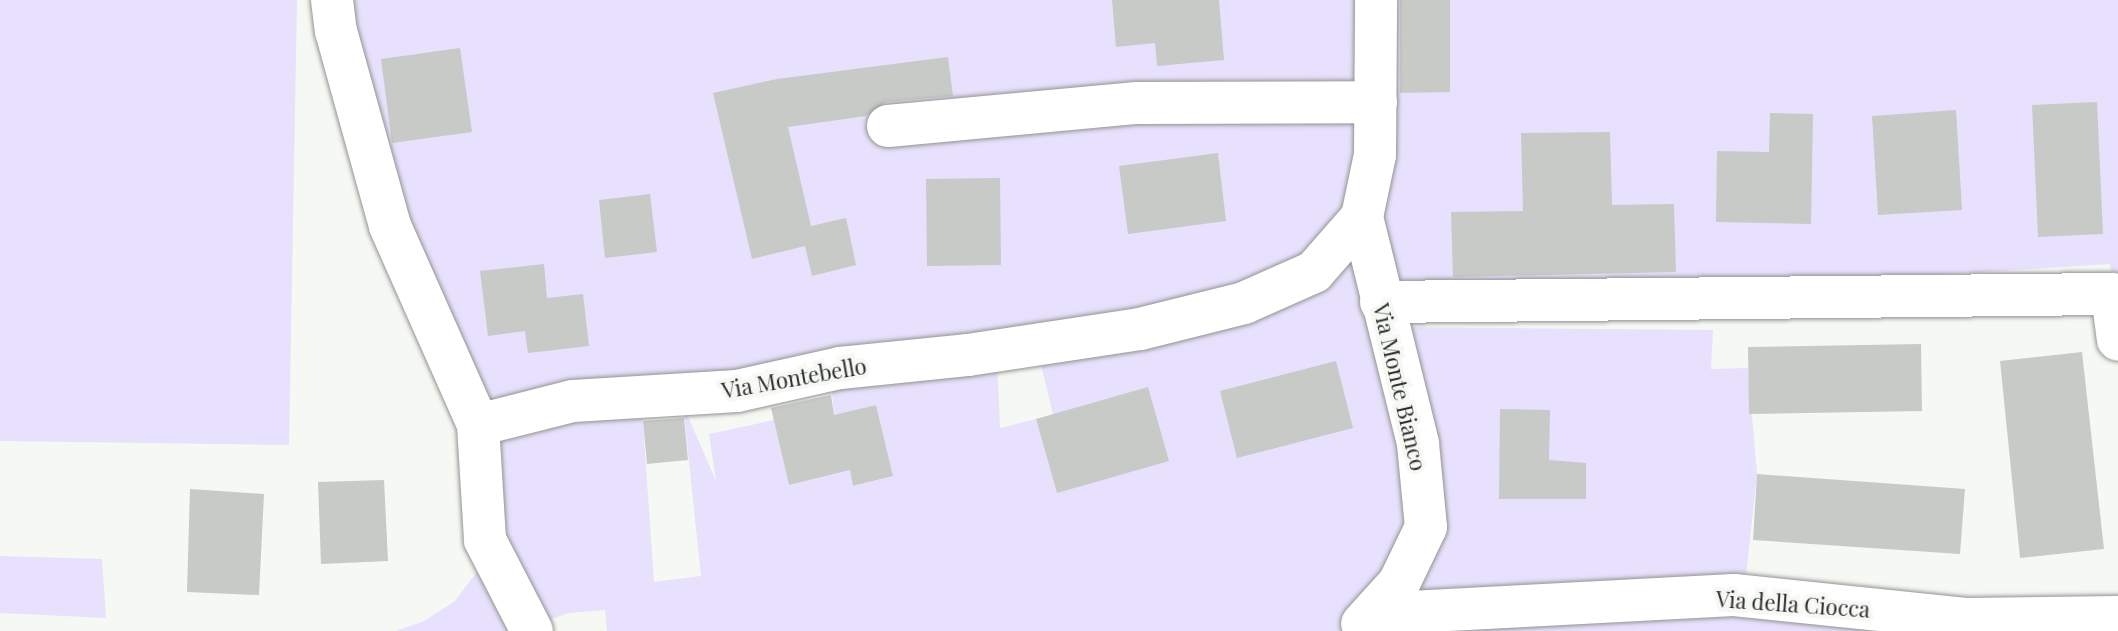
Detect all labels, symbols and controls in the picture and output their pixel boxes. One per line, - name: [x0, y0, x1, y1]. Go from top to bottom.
- street label: Via Monte Bianco: [1368, 301, 1432, 473]
- street label: Via Montebello: [719, 352, 869, 404]
- street label: Via della Ciocca: [1715, 585, 1871, 623]

